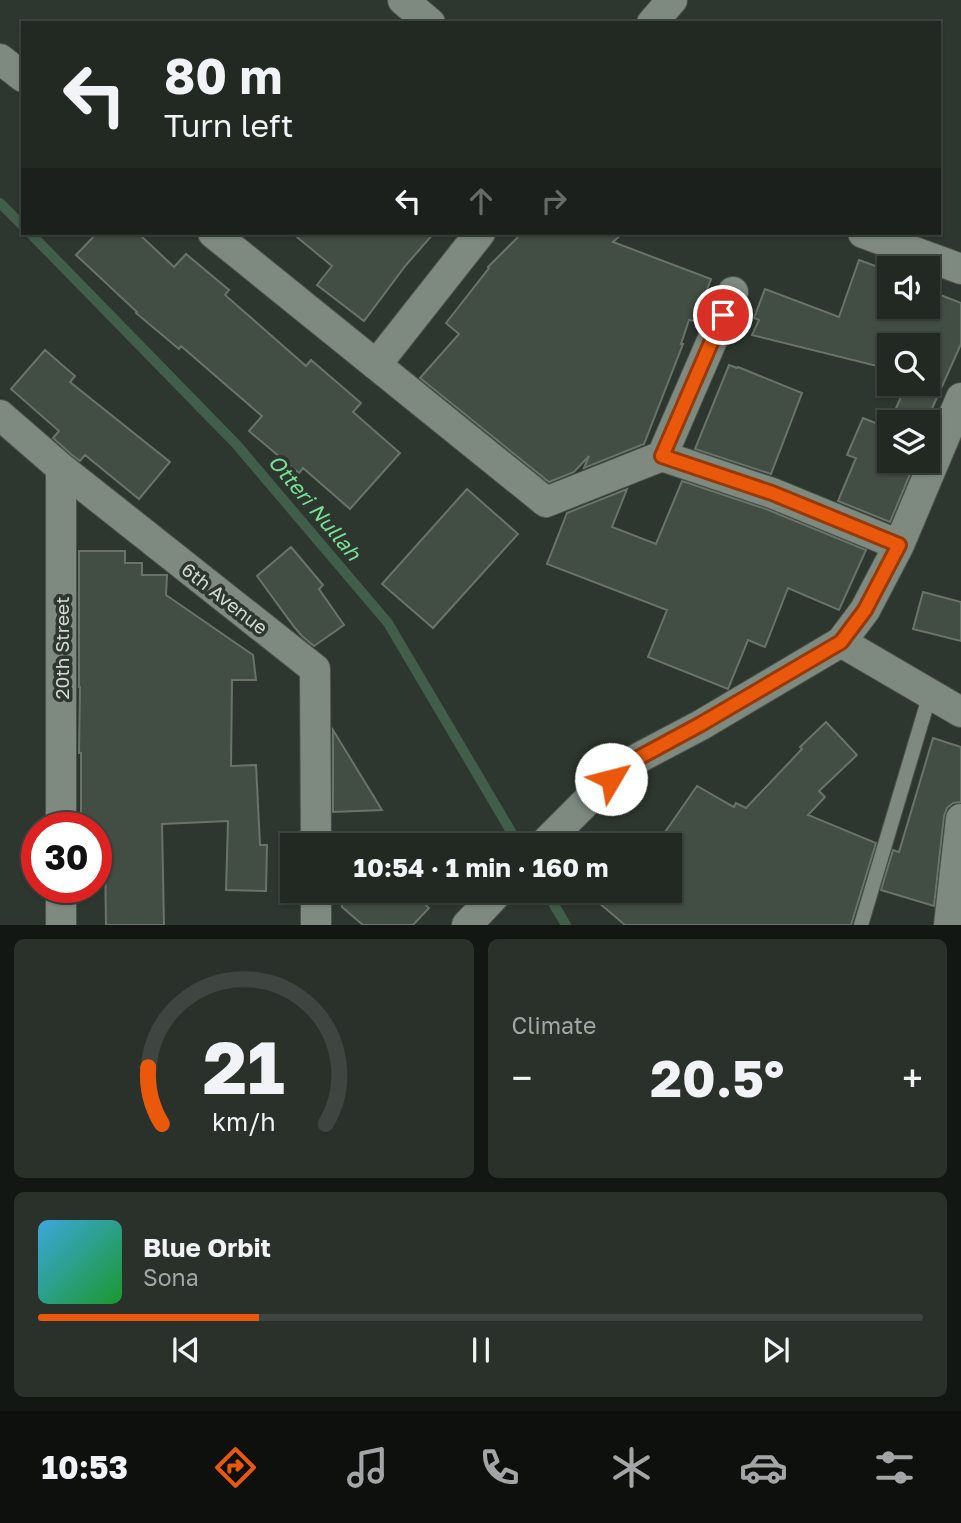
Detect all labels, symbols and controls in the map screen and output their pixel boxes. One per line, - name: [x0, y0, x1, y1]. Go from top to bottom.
- text: 80 m: [164, 46, 282, 105]
- icon: left: [49, 49, 140, 140]
- text: Turn left: [164, 106, 293, 144]
- icon: left: [389, 182, 427, 220]
- icon: ahead: [462, 182, 500, 220]
- icon: right: [535, 182, 573, 220]
- map controls: [877, 256, 940, 473]
- button: sound: [877, 256, 940, 319]
- pin: [693, 285, 753, 345]
- icon: arrive: [704, 296, 742, 334]
- button: search: [877, 333, 940, 396]
- button: layers: [877, 410, 940, 473]
- water label: Otteri Nullah: [263, 449, 368, 566]
- street label: 6th Avenue: [177, 557, 273, 639]
- street label: 20th Street: [50, 596, 73, 700]
- position arrow: [574, 742, 648, 816]
- speed limit sign: 30: [21, 812, 112, 903]
- text: 10:54 · 1 min · 160 m: [354, 852, 608, 883]
- text: Climate: [512, 1011, 596, 1039]
- text: 21: [203, 1024, 285, 1111]
- text: 20.5°: [650, 1046, 784, 1108]
- text: −: [512, 1055, 532, 1100]
- text: +: [902, 1055, 923, 1100]
- text: km/h: [212, 1106, 276, 1137]
- text: Blue Orbit: [143, 1232, 271, 1263]
- text: Sona: [143, 1263, 199, 1291]
- icon: previous: [167, 1331, 205, 1369]
- icon: pause: [462, 1331, 500, 1369]
- icon: next: [757, 1331, 795, 1369]
- icon: directions: [211, 1443, 260, 1492]
- icon: music: [343, 1443, 392, 1492]
- icon: phone: [475, 1443, 524, 1492]
- icon: climate: [607, 1443, 656, 1492]
- icon: car: [739, 1443, 788, 1492]
- icon: filters: [870, 1443, 919, 1492]
- text: 10:53: [41, 1448, 128, 1486]

